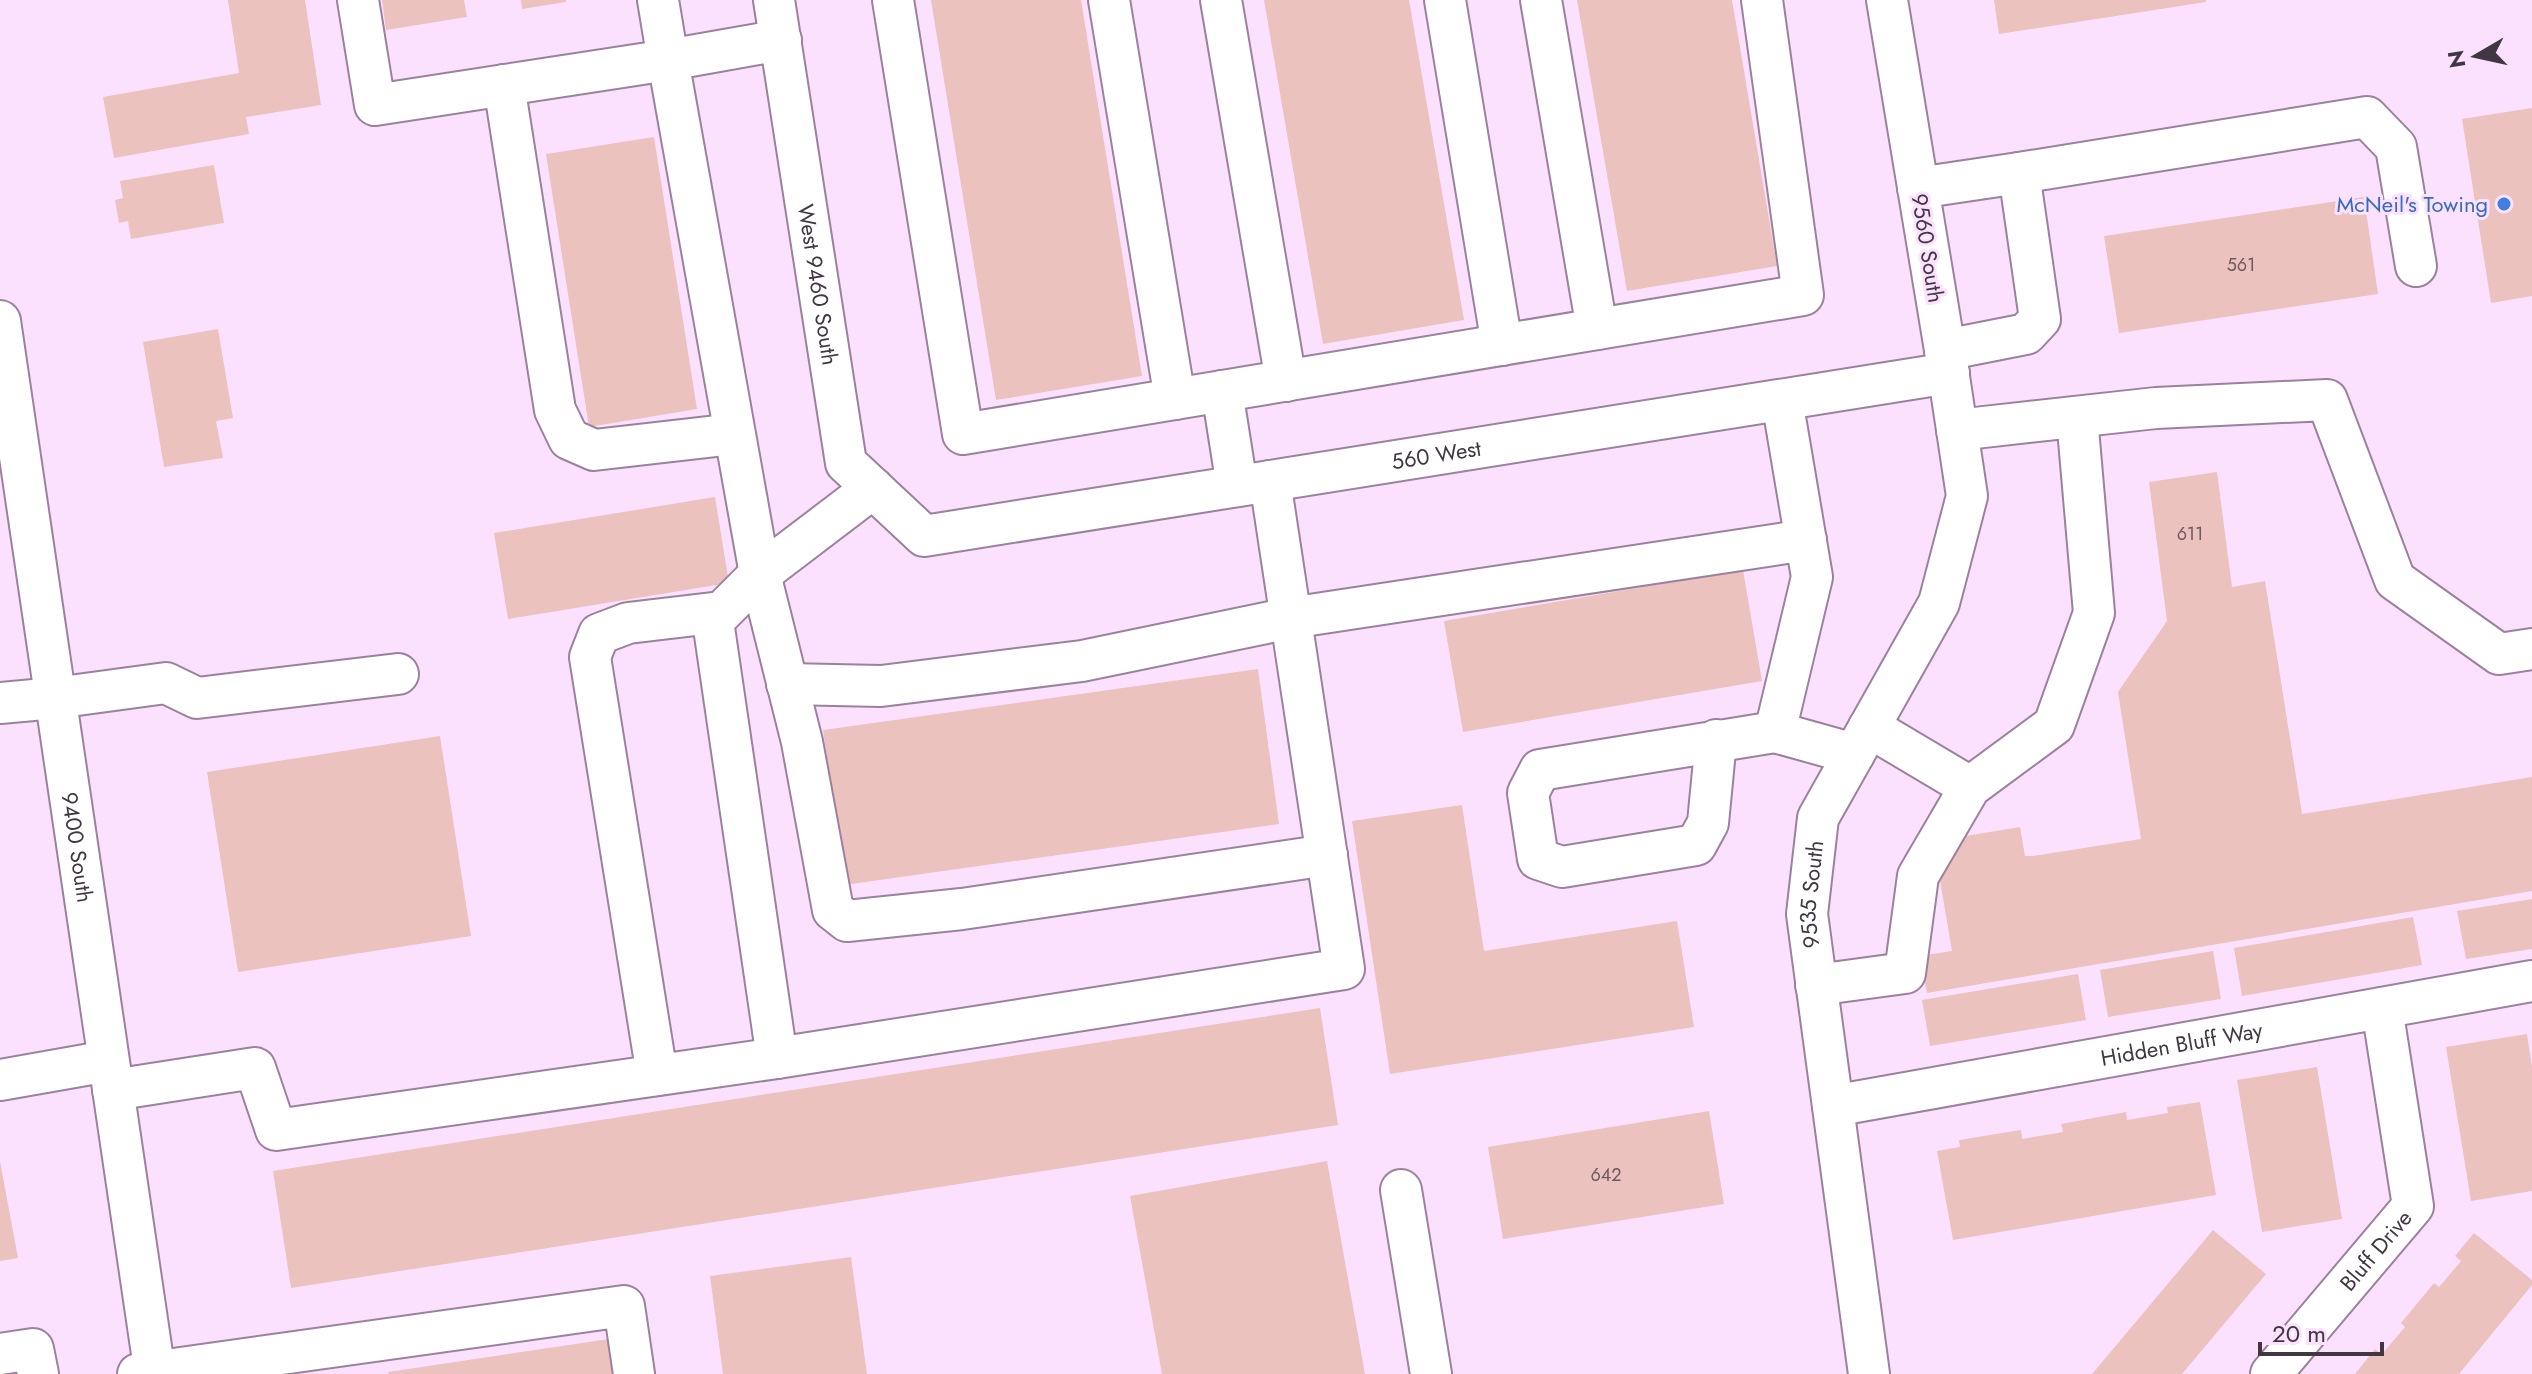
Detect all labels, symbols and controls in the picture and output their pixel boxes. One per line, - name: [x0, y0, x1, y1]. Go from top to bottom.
- north arrow: [2436, 16, 2516, 96]
- text: N: [2439, 48, 2473, 70]
- place label: McNeil's Towing: [2336, 188, 2488, 220]
- street label: 9560 South: [1904, 191, 1952, 305]
- marker: McNeil's Towing: [2495, 195, 2513, 213]
- street label: West 9460 South: [790, 202, 847, 367]
- house number: 561: [2227, 252, 2255, 278]
- street label: 560 West: [1389, 432, 1484, 477]
- house number: 611: [2177, 521, 2203, 547]
- street label: 9400 South: [54, 790, 101, 905]
- street label: 9535 South: [1791, 838, 1831, 950]
- street label: Hidden Bluff Way: [2098, 1013, 2265, 1074]
- house number: 642: [1590, 1162, 1622, 1188]
- street label: Bluff Drive: [2332, 1203, 2419, 1298]
- scale bar: [2260, 1306, 2382, 1356]
- text: 20 m: [2272, 1316, 2326, 1351]

